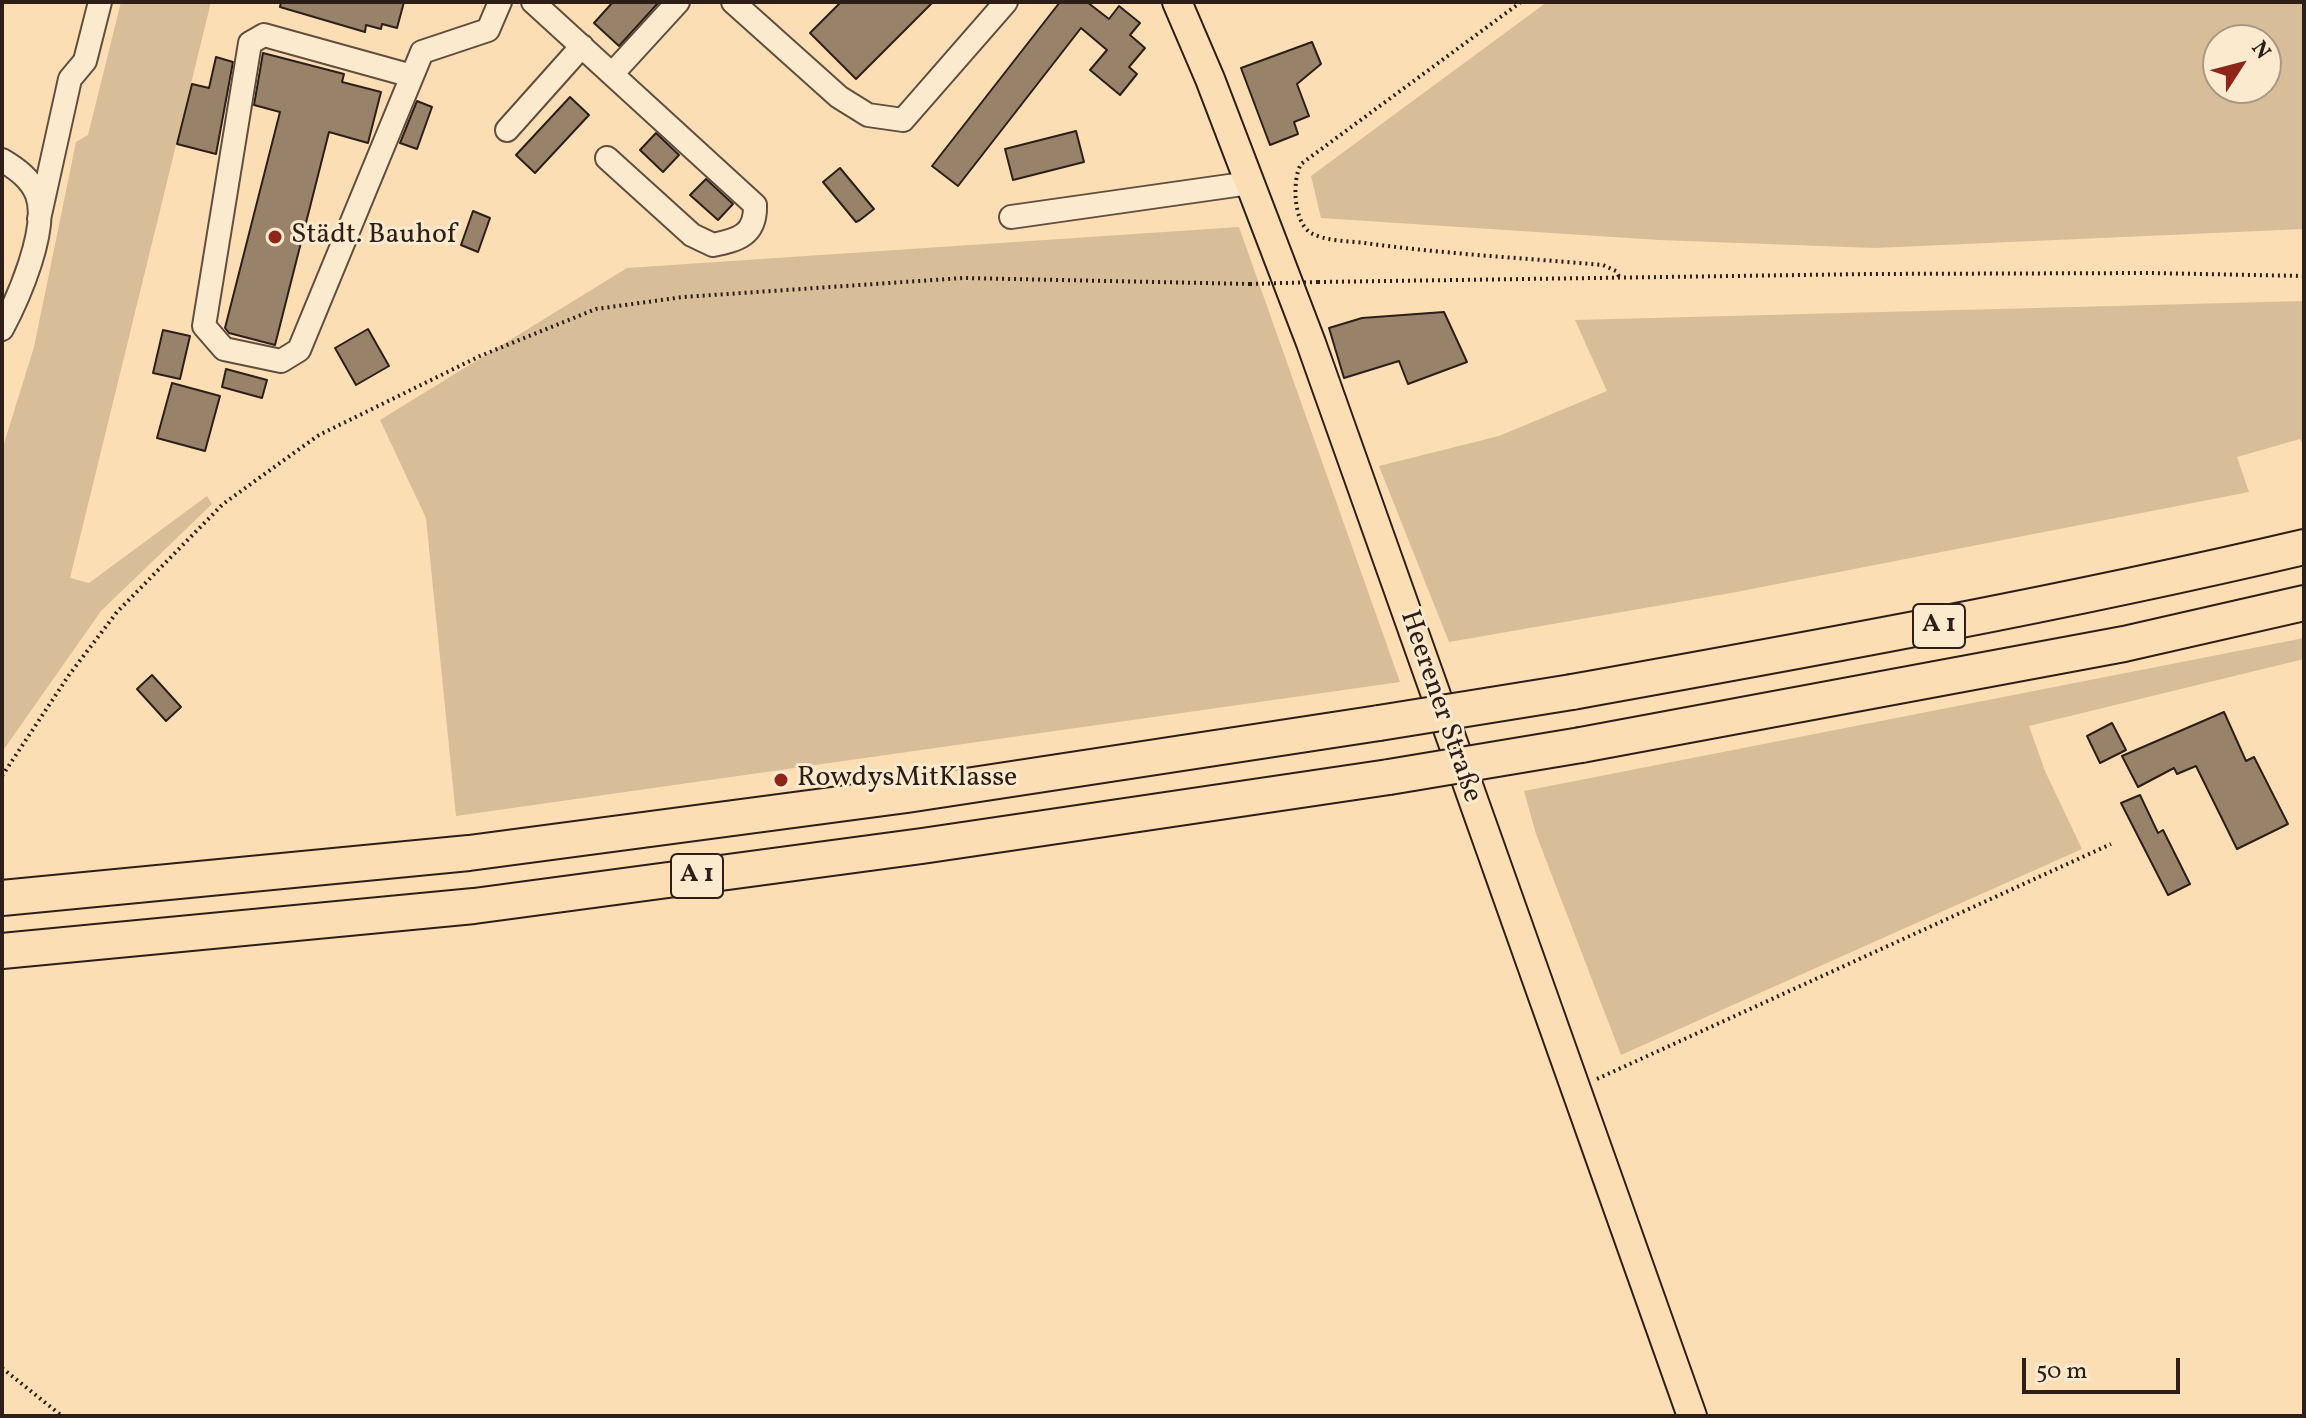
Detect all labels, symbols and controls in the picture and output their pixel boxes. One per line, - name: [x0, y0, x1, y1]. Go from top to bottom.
- north arrow: [2202, 24, 2282, 104]
- text: N: [2243, 35, 2277, 66]
- place label: Städt. Bauhof: [291, 220, 456, 254]
- marker: Städt. Bauhof: [266, 228, 284, 246]
- road number: A 1: [1913, 604, 1965, 648]
- street label: Heerener Straße: [1390, 607, 1488, 807]
- place label: RowdysMitKlasse: [797, 763, 1017, 797]
- marker: RowdysMitKlasse: [772, 771, 790, 789]
- road number: A 1: [671, 854, 723, 898]
- scale bar: [2026, 1342, 2184, 1392]
- text: 50 m: [2036, 1355, 2088, 1389]

